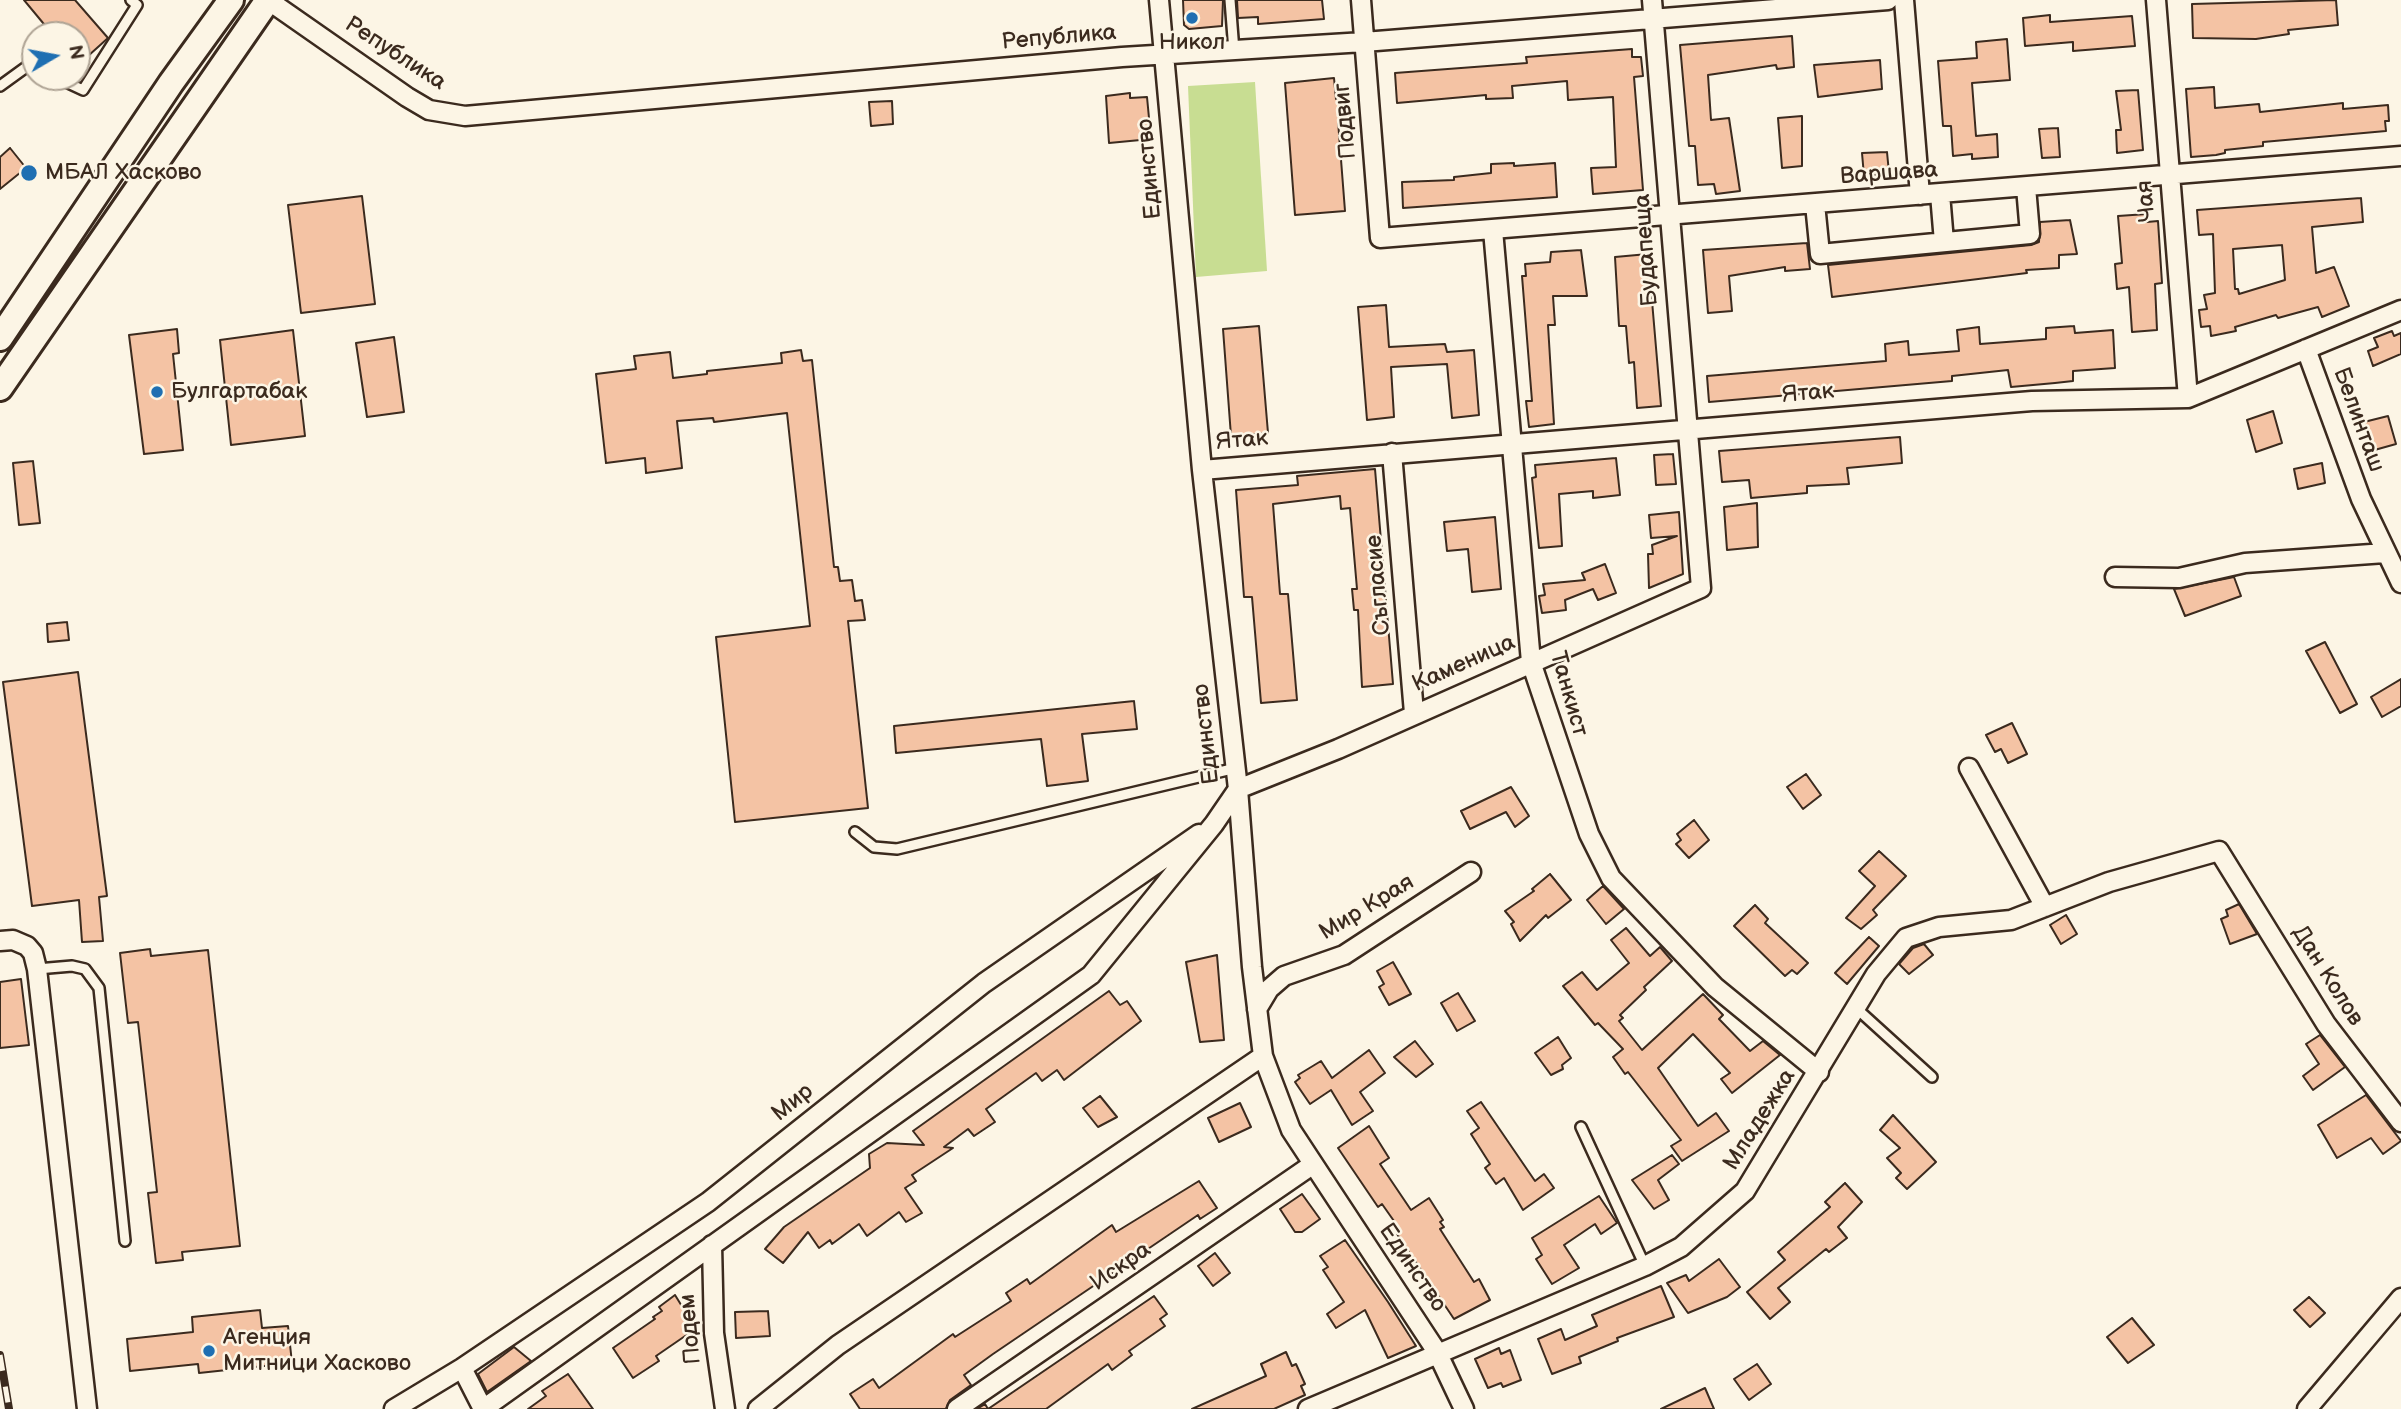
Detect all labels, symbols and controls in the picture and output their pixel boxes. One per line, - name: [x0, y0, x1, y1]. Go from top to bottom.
- marker: Никол: [1184, 10, 1200, 26]
- street label: Република: [339, 11, 451, 97]
- street label: Република: [1000, 19, 1118, 57]
- north arrow: [21, 21, 91, 91]
- place label: Никол: [1159, 29, 1225, 57]
- text: N: [63, 44, 88, 62]
- street label: Подвиг: [1329, 82, 1363, 160]
- street label: Единство: [1132, 118, 1168, 220]
- street label: Варшава: [1839, 157, 1939, 191]
- place label: МБАЛ Хасково: [45, 159, 202, 187]
- marker: МБАЛ Хасково: [19, 163, 39, 183]
- street label: Чая: [2131, 179, 2163, 223]
- street label: Будапеща: [1629, 193, 1665, 307]
- street label: Белинташ: [2326, 364, 2390, 476]
- place label: Булгартабак: [171, 378, 307, 406]
- street label: Ятак: [1781, 378, 1835, 410]
- marker: Булгартабак: [149, 384, 165, 400]
- street label: Ятак: [1215, 425, 1269, 457]
- street label: Съгласие: [1361, 533, 1397, 637]
- street label: Каменица: [1408, 629, 1520, 699]
- street label: Танкист: [1543, 648, 1593, 740]
- street label: Единство: [1188, 682, 1226, 786]
- street label: Мир Края: [1315, 869, 1419, 947]
- street label: Дан Колов: [2285, 921, 2369, 1031]
- street label: Младежка: [1718, 1064, 1802, 1176]
- street label: Мир: [767, 1078, 819, 1128]
- street label: Единство: [1372, 1218, 1452, 1318]
- street label: Искра: [1086, 1236, 1156, 1298]
- street label: Подем: [674, 1293, 708, 1365]
- place label: Агенция Митници Хасково: [223, 1324, 411, 1378]
- marker: Агенция Митници Хасково: [201, 1343, 217, 1359]

